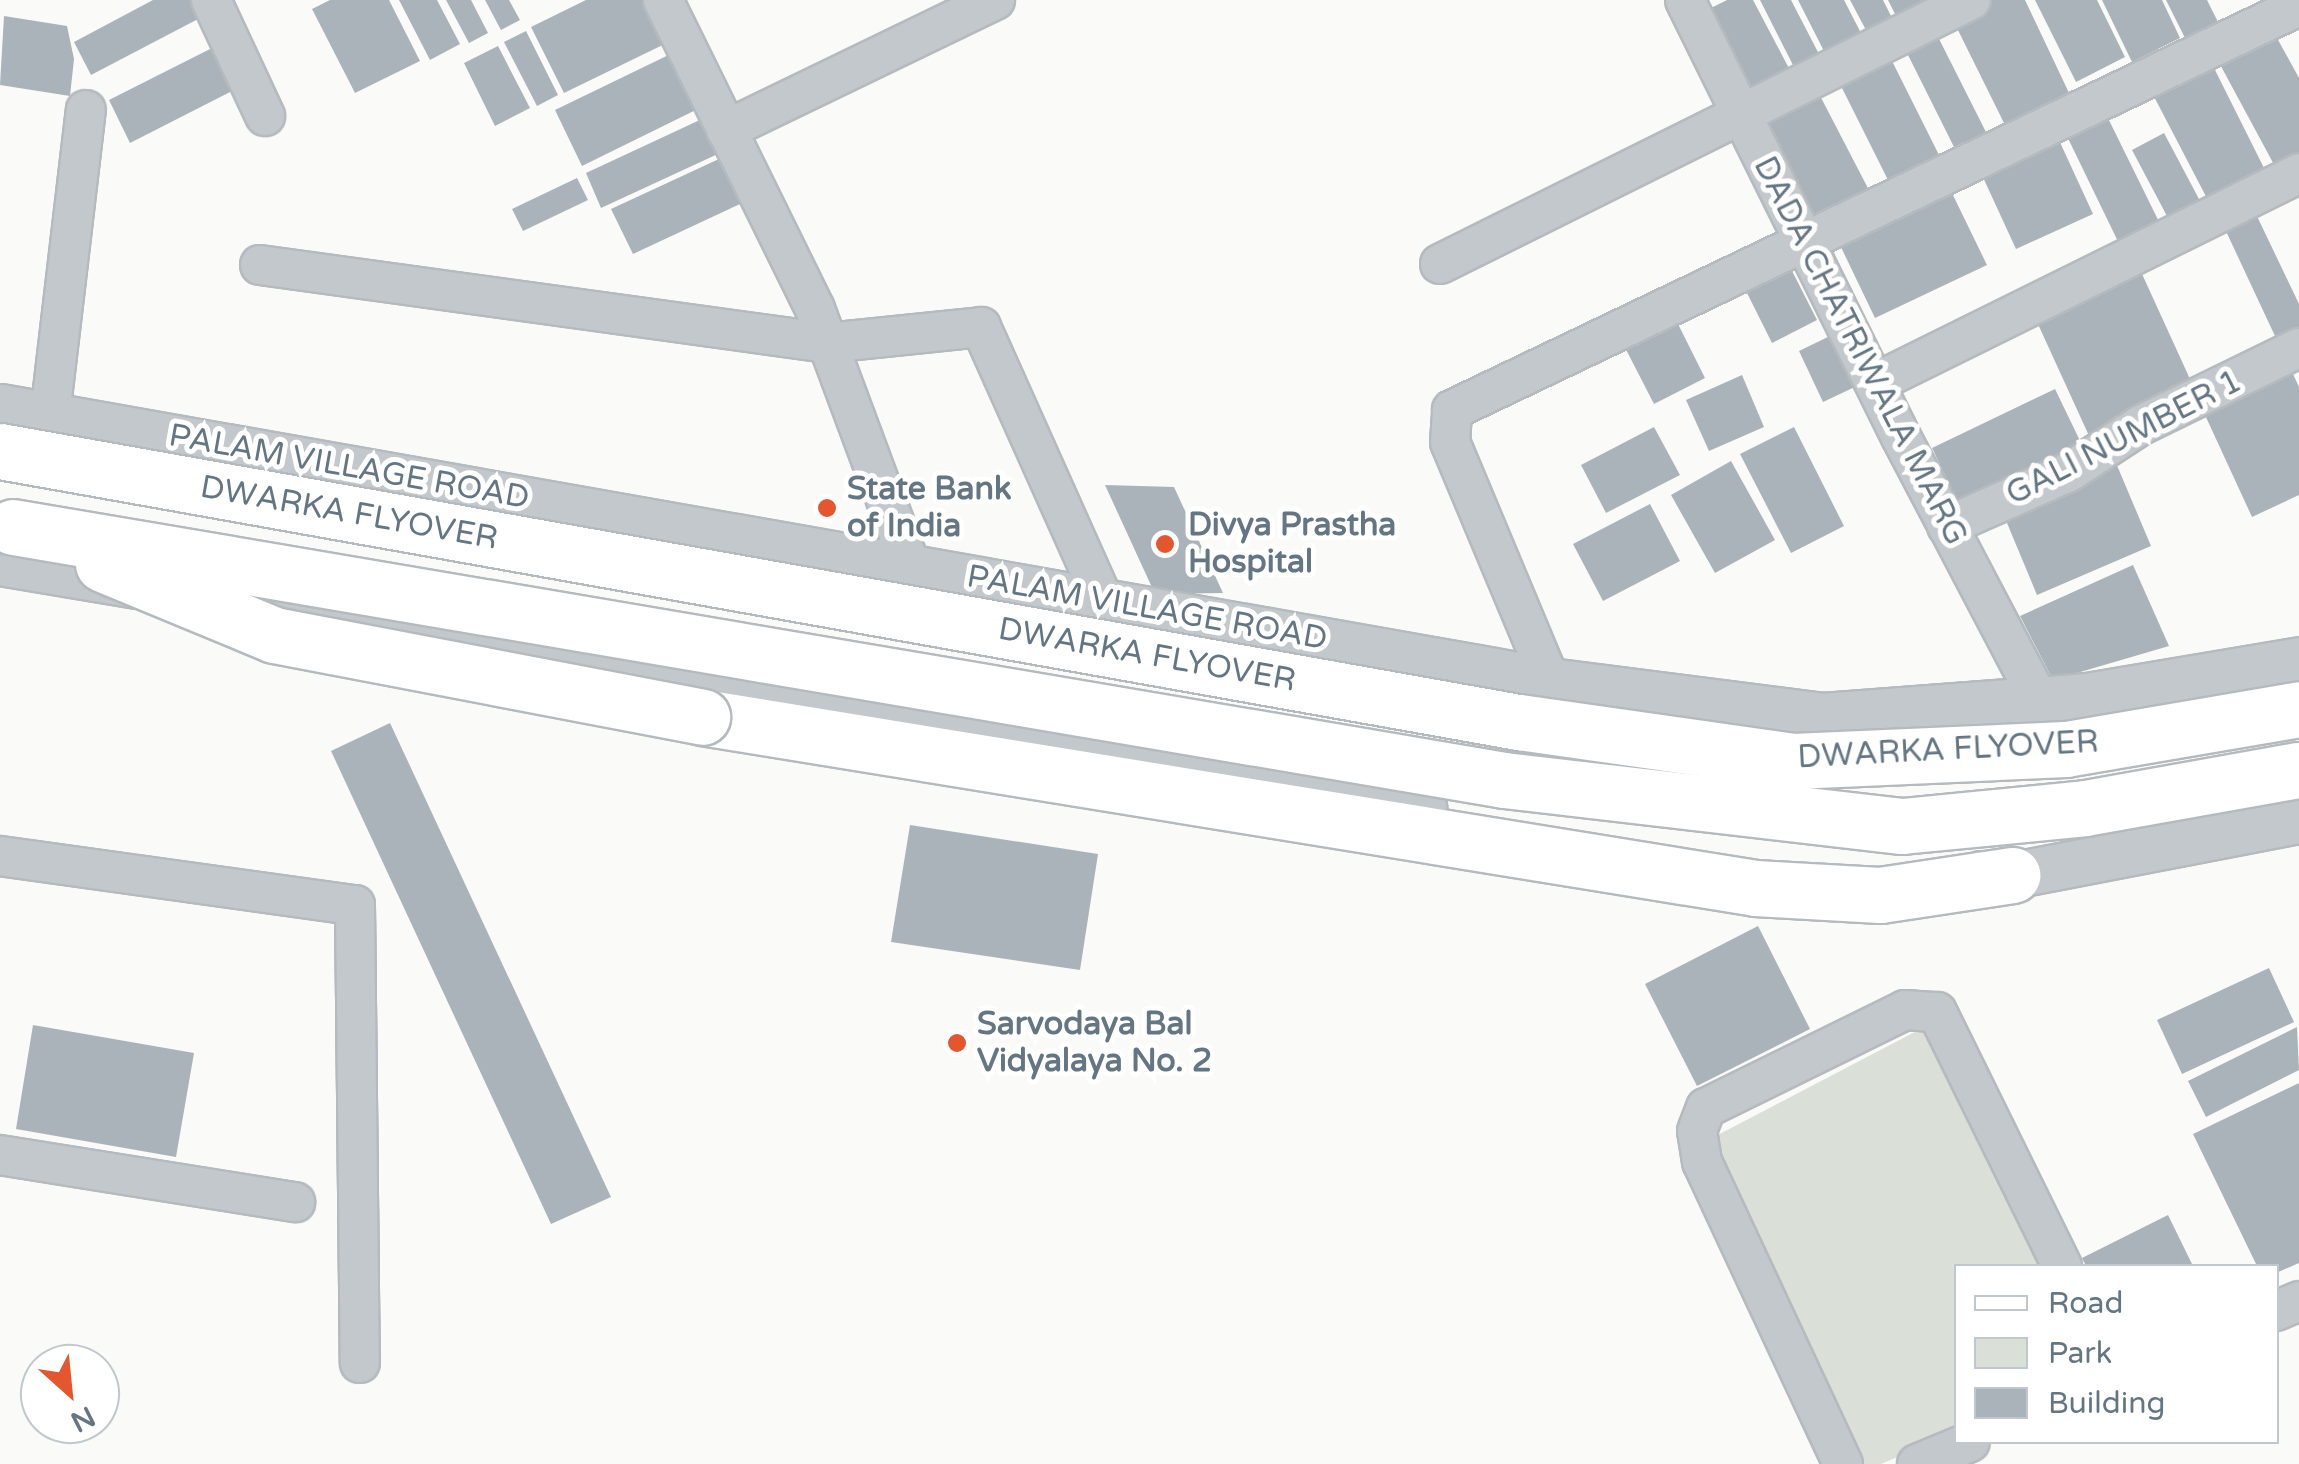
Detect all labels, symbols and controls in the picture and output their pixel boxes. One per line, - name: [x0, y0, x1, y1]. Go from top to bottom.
- street label: DADA CHATRIWALA MARG: [1745, 150, 1975, 552]
- street label: GALI NUMBER 1: [2000, 362, 2248, 514]
- street label: PALAM VILLAGE ROAD: [166, 416, 532, 518]
- street label: DWARKA FLYOVER: [197, 468, 501, 558]
- place label: State Bank of India: [847, 471, 1011, 546]
- marker: State Bank of India: [816, 497, 838, 519]
- place label: Divya Prastha Hospital: [1188, 507, 1396, 582]
- marker: Divya Prastha Hospital: [1152, 531, 1178, 557]
- street label: PALAM VILLAGE ROAD: [964, 557, 1330, 659]
- street label: DWARKA FLYOVER: [995, 610, 1299, 700]
- street label: DWARKA FLYOVER: [1796, 723, 2100, 777]
- place label: Sarvodaya Bal Vidyalaya No. 2: [977, 1006, 1212, 1081]
- marker: Sarvodaya Bal Vidyalaya No. 2: [946, 1032, 968, 1054]
- legend: [1954, 1264, 2279, 1444]
- text: Road: [2048, 1285, 2123, 1322]
- text: Park: [2048, 1335, 2112, 1372]
- north arrow: [20, 1344, 120, 1444]
- text: Building: [2048, 1385, 2165, 1422]
- text: N: [65, 1399, 100, 1439]

